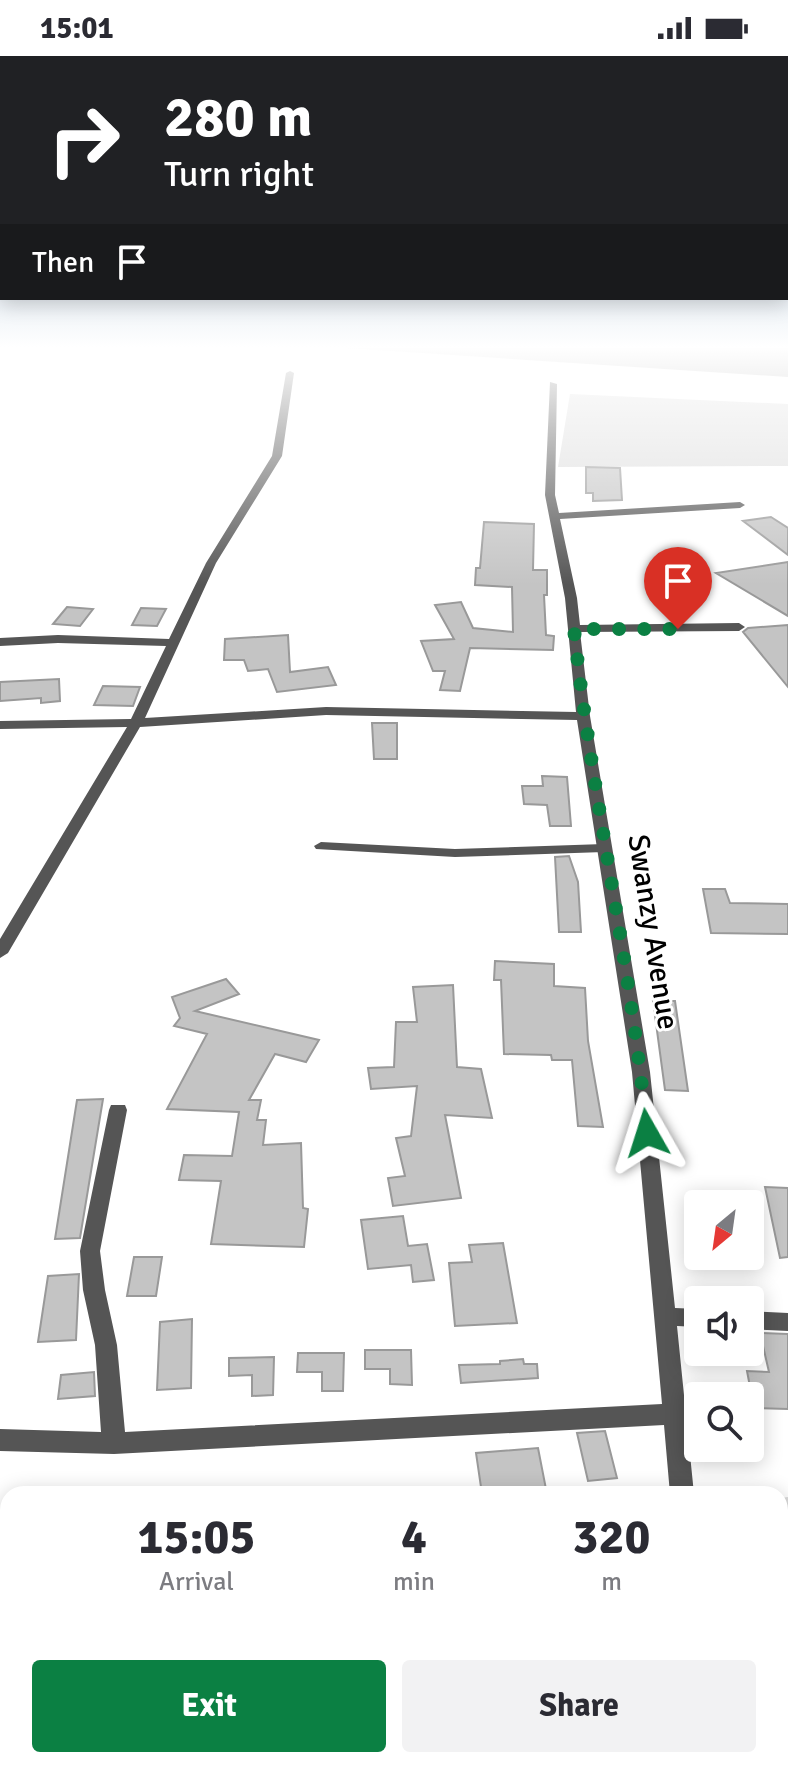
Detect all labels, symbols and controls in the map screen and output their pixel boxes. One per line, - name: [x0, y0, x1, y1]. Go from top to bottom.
- text: 15:01: [40, 10, 114, 47]
- text: 280 m: [164, 83, 312, 152]
- icon: right: [32, 88, 136, 192]
- text: Turn right: [164, 152, 314, 197]
- icon: arrive: [110, 240, 154, 284]
- text: Then: [32, 244, 94, 281]
- pin: [644, 547, 712, 629]
- icon: arrive: [656, 559, 700, 603]
- street label: Swanzy Avenue: [619, 832, 687, 1032]
- position arrow: [605, 1091, 689, 1175]
- north arrow: [684, 1190, 764, 1270]
- map controls: [684, 1190, 764, 1462]
- button: sound: [684, 1286, 764, 1366]
- button: search: [684, 1382, 764, 1462]
- text: 15:05: [138, 1508, 255, 1567]
- text: 4: [401, 1508, 427, 1567]
- text: 320: [573, 1508, 650, 1567]
- text: Arrival: [159, 1566, 234, 1598]
- text: min: [393, 1566, 435, 1598]
- text: m: [601, 1566, 622, 1598]
- button: Exit: [32, 1660, 386, 1752]
- button: Share: [402, 1660, 756, 1752]

